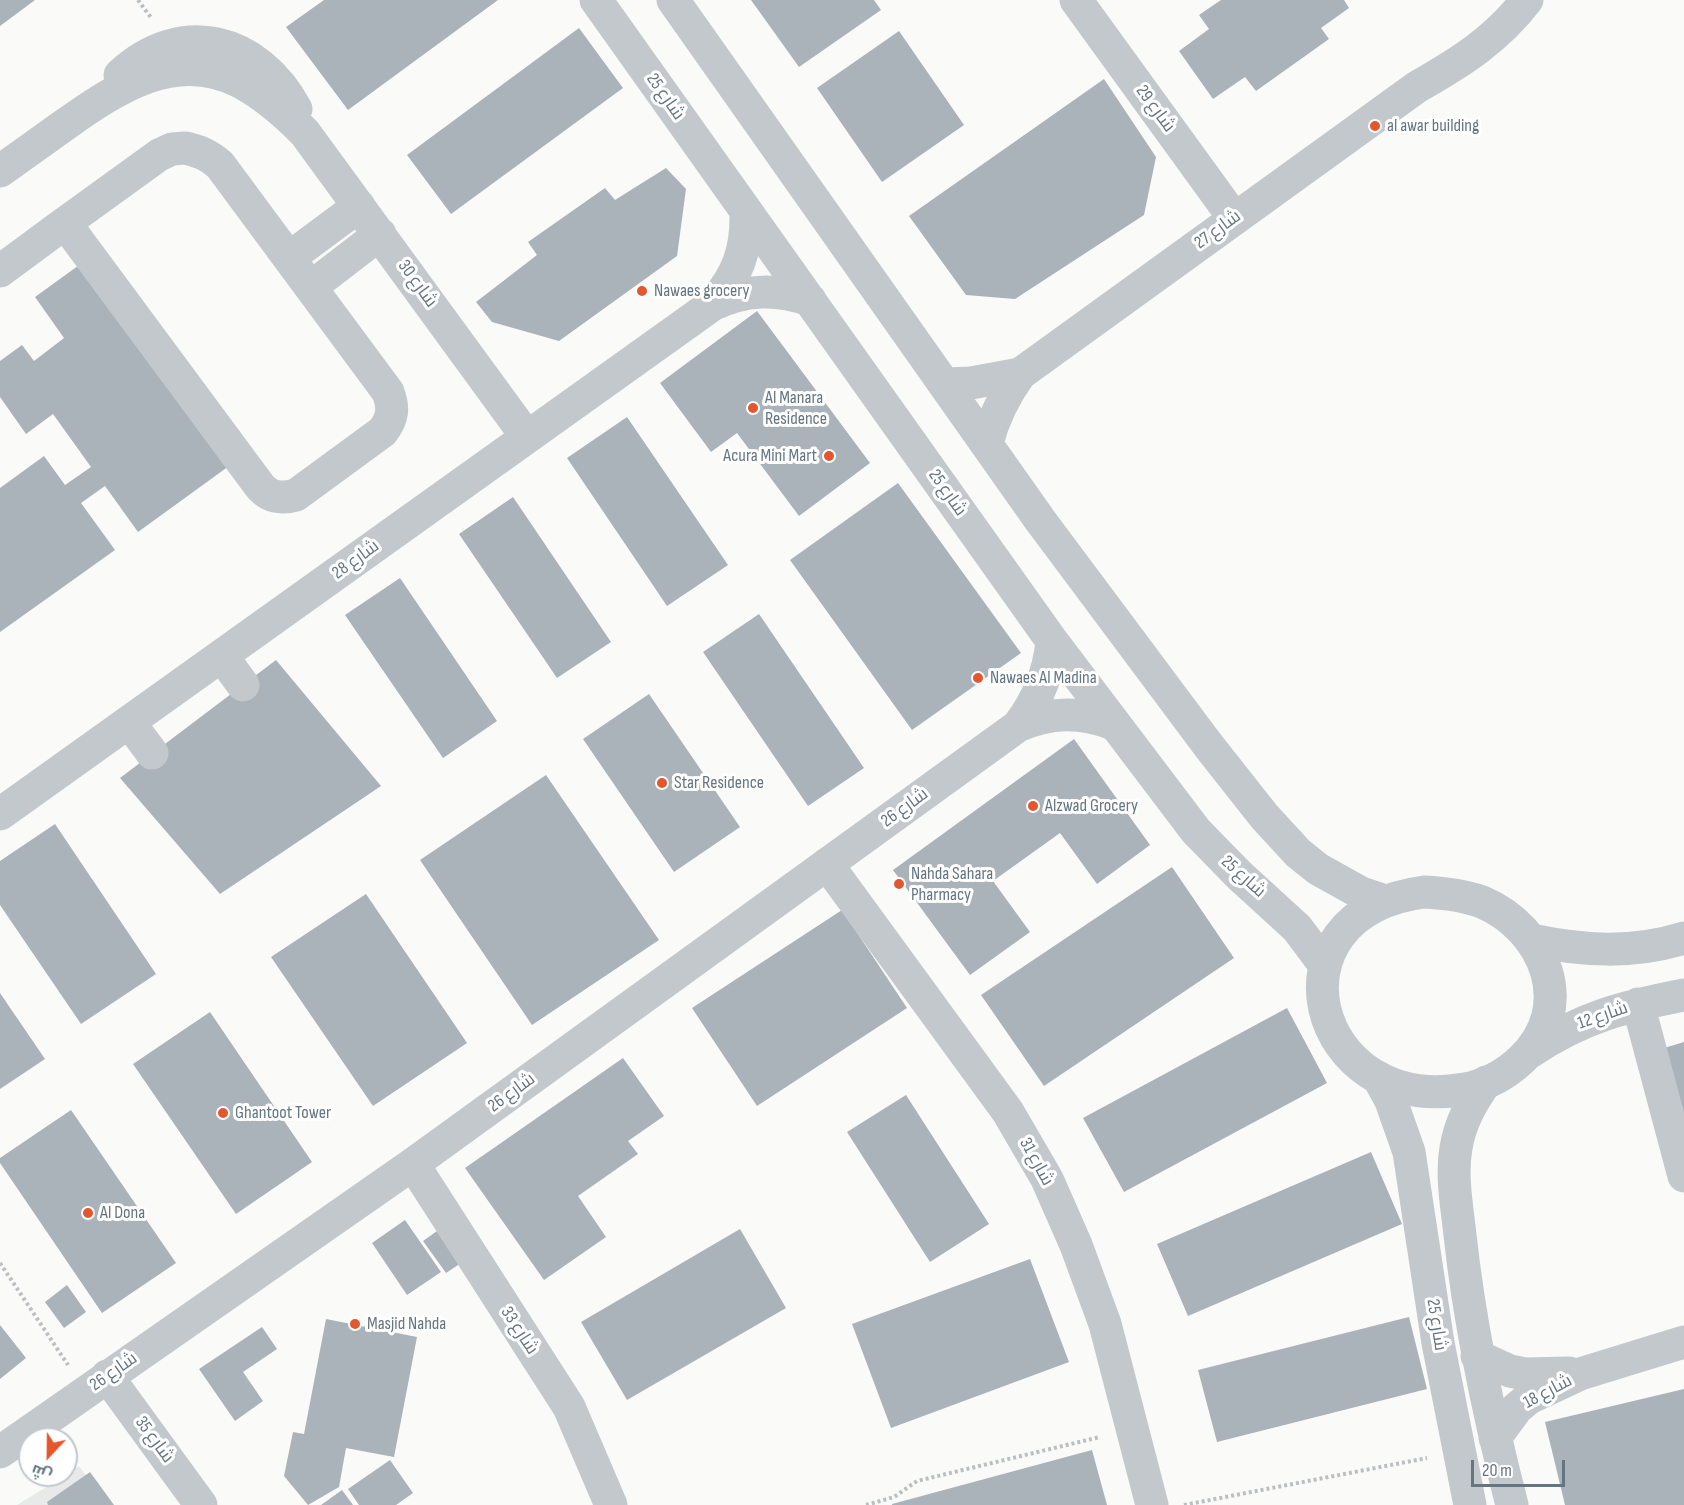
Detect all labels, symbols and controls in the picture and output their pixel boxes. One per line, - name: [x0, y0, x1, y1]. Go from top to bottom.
- street label: شارع 25: [641, 69, 689, 125]
- street label: شارع 29: [1131, 81, 1179, 137]
- place label: al awar building: [1387, 115, 1479, 137]
- marker: al awar building: [1368, 119, 1382, 133]
- street label: شارع 27: [1190, 206, 1246, 254]
- street label: شارع 30: [393, 256, 441, 312]
- place label: Nawaes grocery: [654, 280, 750, 302]
- marker: Nawaes grocery: [635, 284, 649, 298]
- place label: Al Manara Residence: [765, 387, 827, 430]
- marker: Al Manara Residence: [746, 401, 760, 415]
- place label: Acura Mini Mart: [723, 445, 817, 467]
- marker: Acura Mini Mart: [822, 449, 836, 463]
- street label: شارع 25: [923, 465, 971, 521]
- street label: شارع 28: [328, 536, 384, 584]
- place label: Nawaes Al Madina: [990, 667, 1097, 689]
- marker: Nawaes Al Madina: [971, 671, 985, 685]
- place label: Star Residence: [674, 772, 764, 794]
- marker: Star Residence: [655, 776, 669, 790]
- street label: شارع 26: [877, 784, 933, 832]
- place label: Alzwad Grocery: [1045, 795, 1138, 817]
- marker: Alzwad Grocery: [1026, 799, 1040, 813]
- street label: شارع 25: [1216, 851, 1270, 903]
- place label: Nahda Sahara Pharmacy: [911, 863, 993, 906]
- marker: Nahda Sahara Pharmacy: [892, 877, 906, 891]
- street label: شارع 12: [1575, 997, 1631, 1035]
- street label: شارع 26: [484, 1069, 540, 1117]
- place label: Ghantoot Tower: [235, 1102, 331, 1124]
- marker: Ghantoot Tower: [216, 1106, 230, 1120]
- street label: شارع 31: [1014, 1134, 1058, 1190]
- place label: Al Dona: [100, 1202, 145, 1224]
- marker: Al Dona: [81, 1206, 95, 1220]
- street label: شارع 25: [1421, 1297, 1451, 1353]
- street label: شارع 33: [496, 1303, 542, 1359]
- place label: Masjid Nahda: [367, 1313, 446, 1335]
- marker: Masjid Nahda: [348, 1317, 362, 1331]
- street label: شارع 26: [86, 1348, 142, 1396]
- street label: شارع 18: [1520, 1370, 1576, 1414]
- street label: شارع 35: [130, 1412, 178, 1468]
- north arrow: [18, 1427, 78, 1487]
- scale bar: [1474, 1448, 1568, 1486]
- text: ش: [29, 1460, 55, 1485]
- text: 20 m: [1482, 1460, 1512, 1481]

